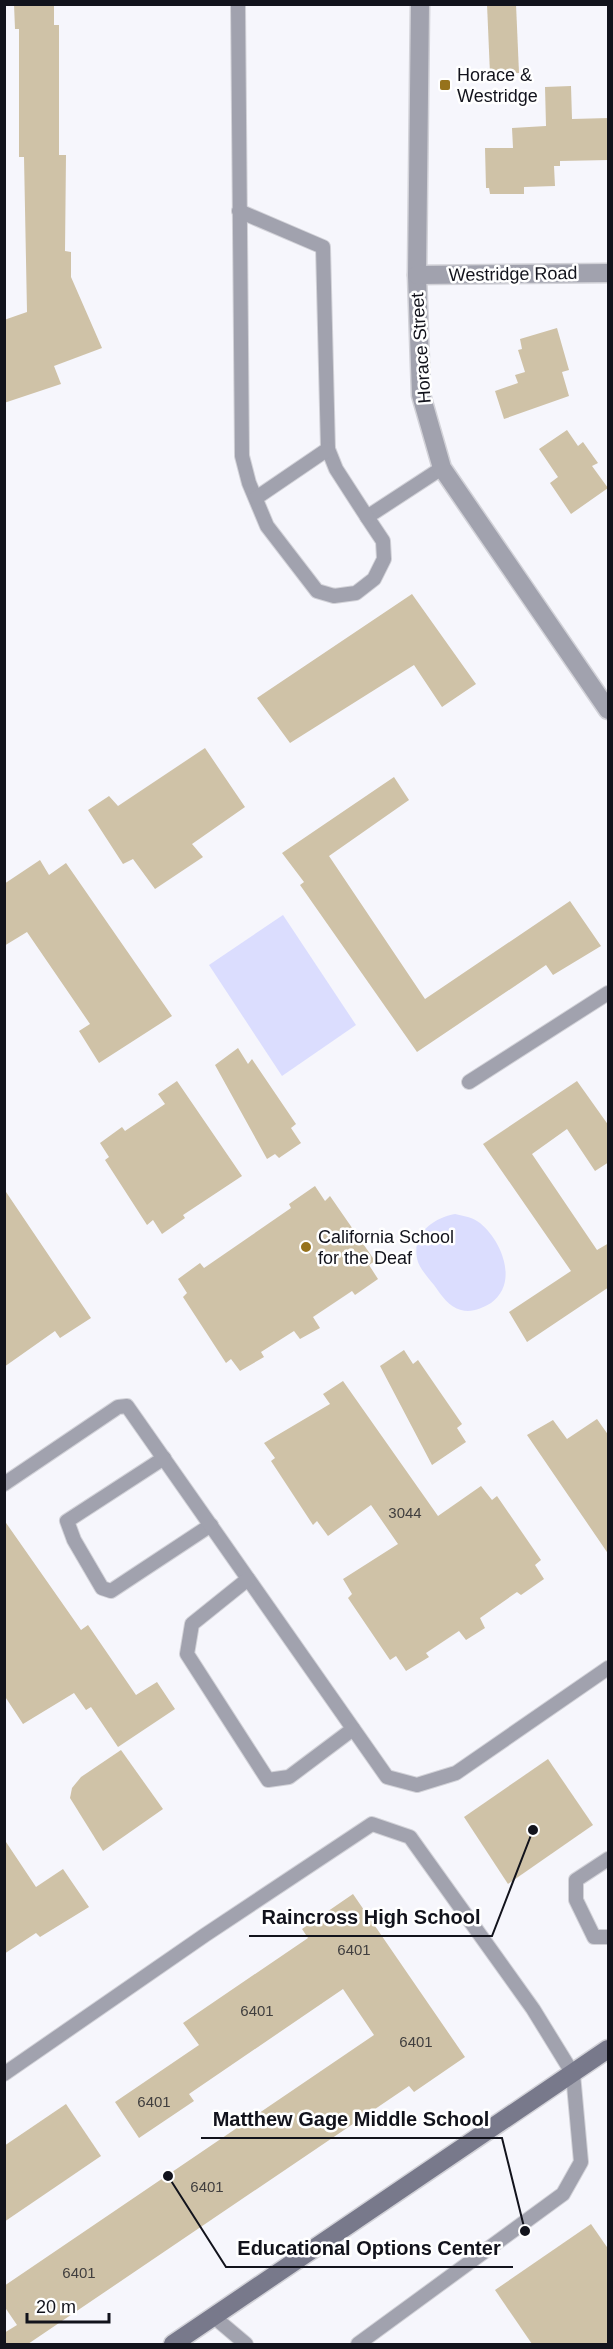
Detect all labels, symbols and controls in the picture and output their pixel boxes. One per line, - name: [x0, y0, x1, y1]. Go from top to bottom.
- place label: Horace & Westridge: [457, 65, 538, 106]
- marker: Horace & Westridge: [438, 78, 452, 92]
- street label: Westridge Road: [448, 263, 578, 285]
- street label: Horace Street: [407, 292, 435, 404]
- place label: California School for the Deaf: [318, 1227, 454, 1268]
- marker: California School for the Deaf: [299, 1240, 313, 1254]
- house number: 3044: [388, 1504, 422, 1521]
- callout: Raincross High School: [249, 1898, 492, 1936]
- text: Raincross High School: [262, 1906, 480, 1928]
- house number: 6401: [337, 1941, 371, 1958]
- house number: 6401: [240, 2002, 274, 2019]
- house number: 6401: [399, 2033, 433, 2050]
- house number: 6401: [137, 2093, 171, 2110]
- callout: Matthew Gage Middle School: [201, 2100, 502, 2138]
- text: Matthew Gage Middle School: [213, 2108, 489, 2130]
- house number: 6401: [190, 2178, 224, 2195]
- callout: Educational Options Center: [226, 2229, 513, 2267]
- text: Educational Options Center: [237, 2237, 501, 2259]
- house number: 6401: [62, 2264, 96, 2281]
- scale bar: [27, 2286, 110, 2324]
- text: 20 m: [36, 2297, 76, 2317]

